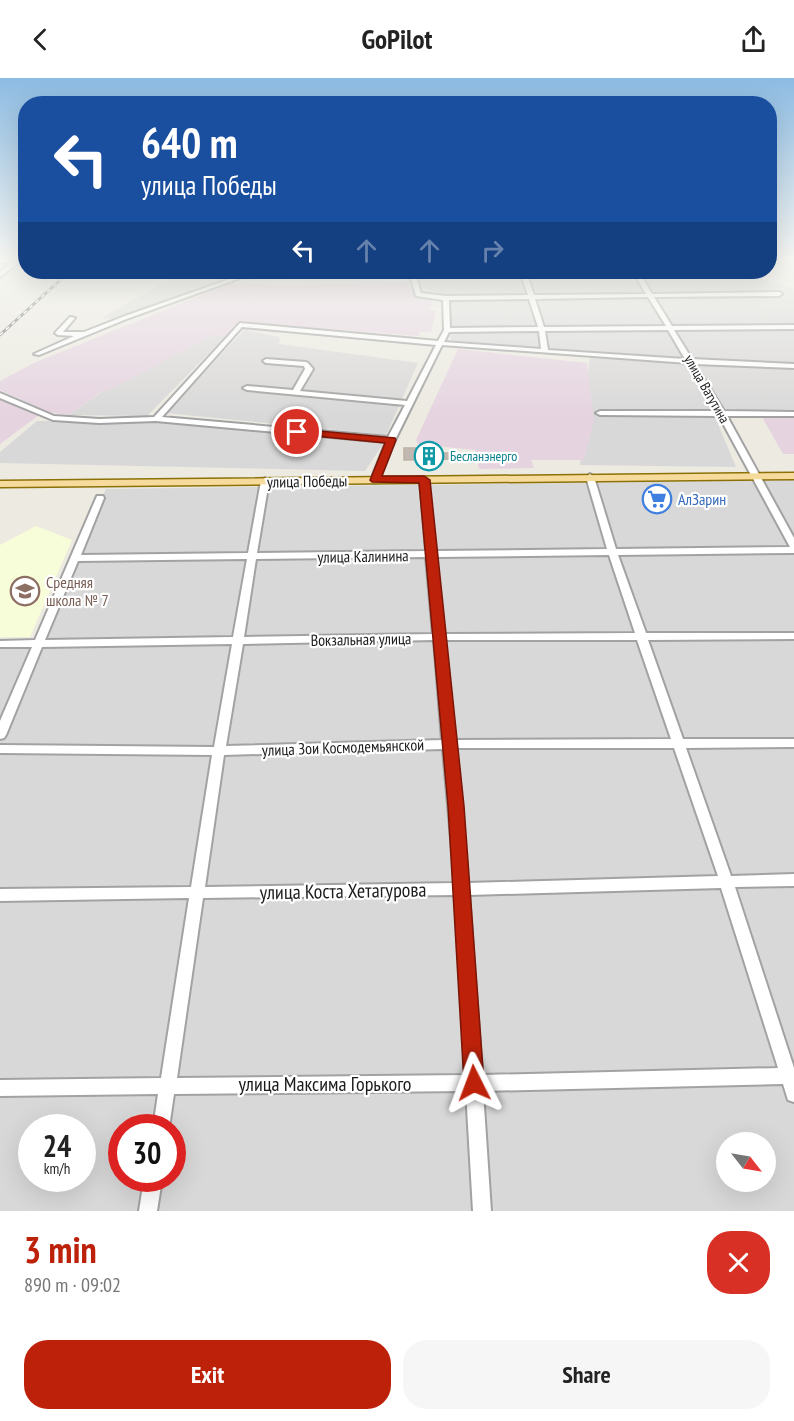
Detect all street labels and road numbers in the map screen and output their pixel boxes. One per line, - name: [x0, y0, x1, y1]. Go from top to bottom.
- street label: улица Ватутина: [680, 352, 734, 426]
- street label: улица Победы: [267, 470, 347, 492]
- street label: улица Калинина: [317, 545, 409, 567]
- street label: Вокзальная улица: [310, 628, 412, 650]
- street label: улица Зои Космодемьянской: [262, 734, 424, 760]
- street label: улица Коста Хетагурова: [259, 877, 427, 905]
- street label: улица Максима Горького: [239, 1071, 411, 1097]

